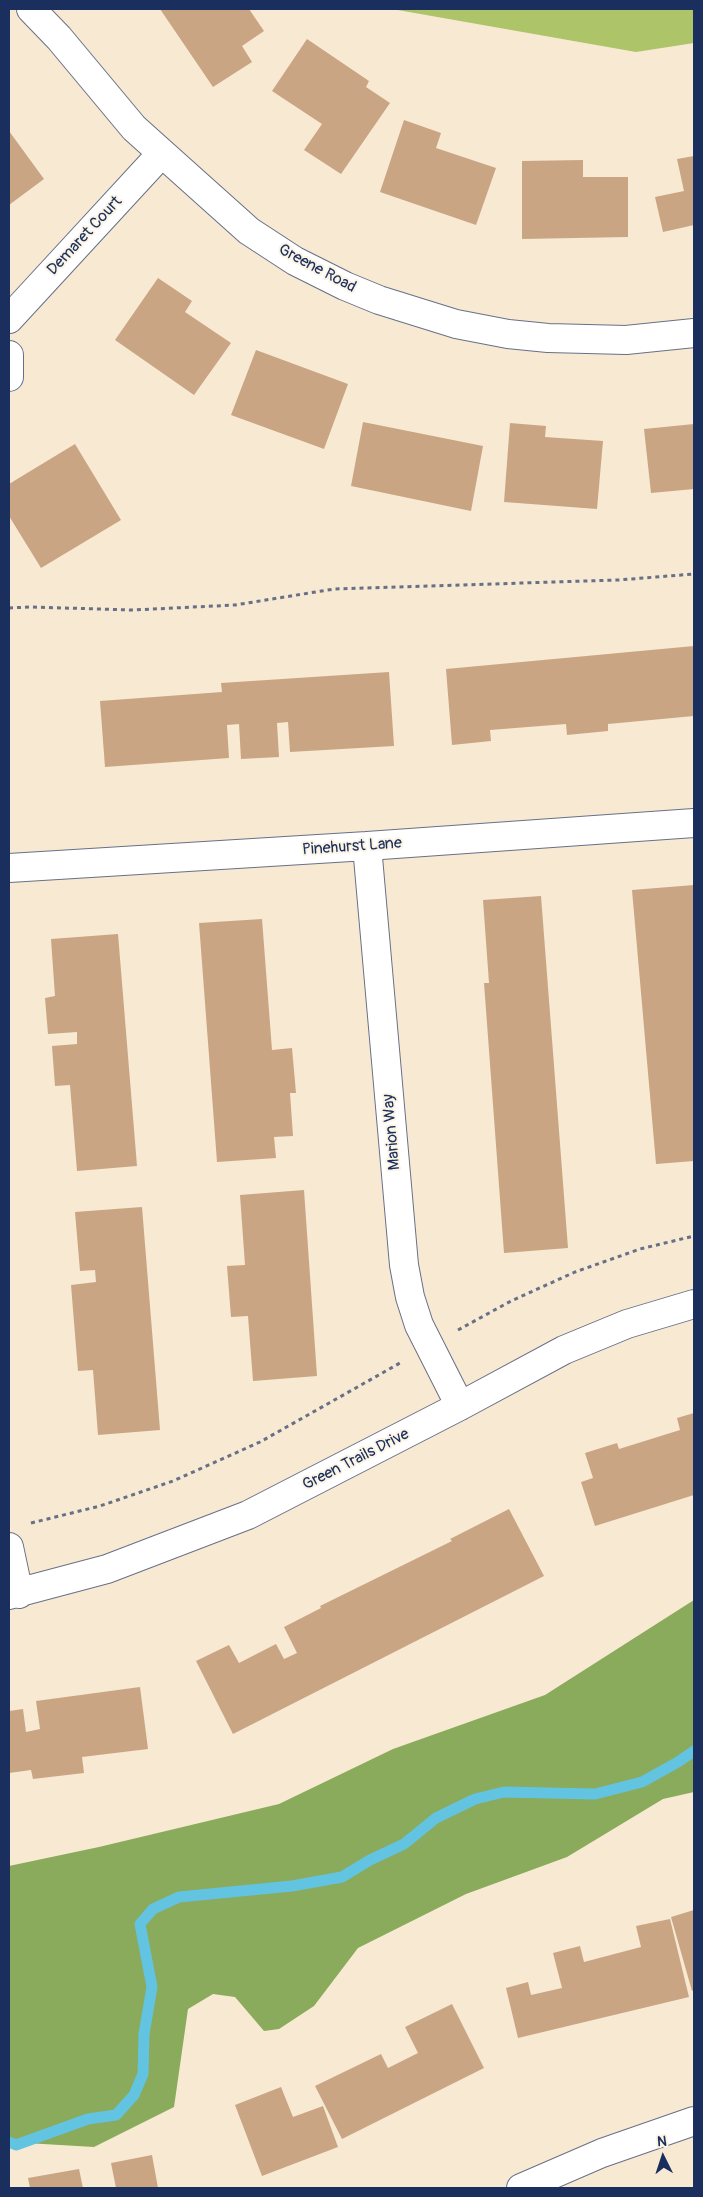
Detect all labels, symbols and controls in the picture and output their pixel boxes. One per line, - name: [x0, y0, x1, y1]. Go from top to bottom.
- street label: Demaret Court: [43, 192, 127, 280]
- street label: Greene Road: [275, 241, 359, 297]
- street label: Pinehurst Lane: [302, 834, 402, 860]
- street label: Marion Way: [379, 1093, 405, 1171]
- street label: Green Trails Drive: [300, 1425, 412, 1495]
- north arrow: [638, 2132, 688, 2182]
- text: N: [657, 2133, 667, 2150]

